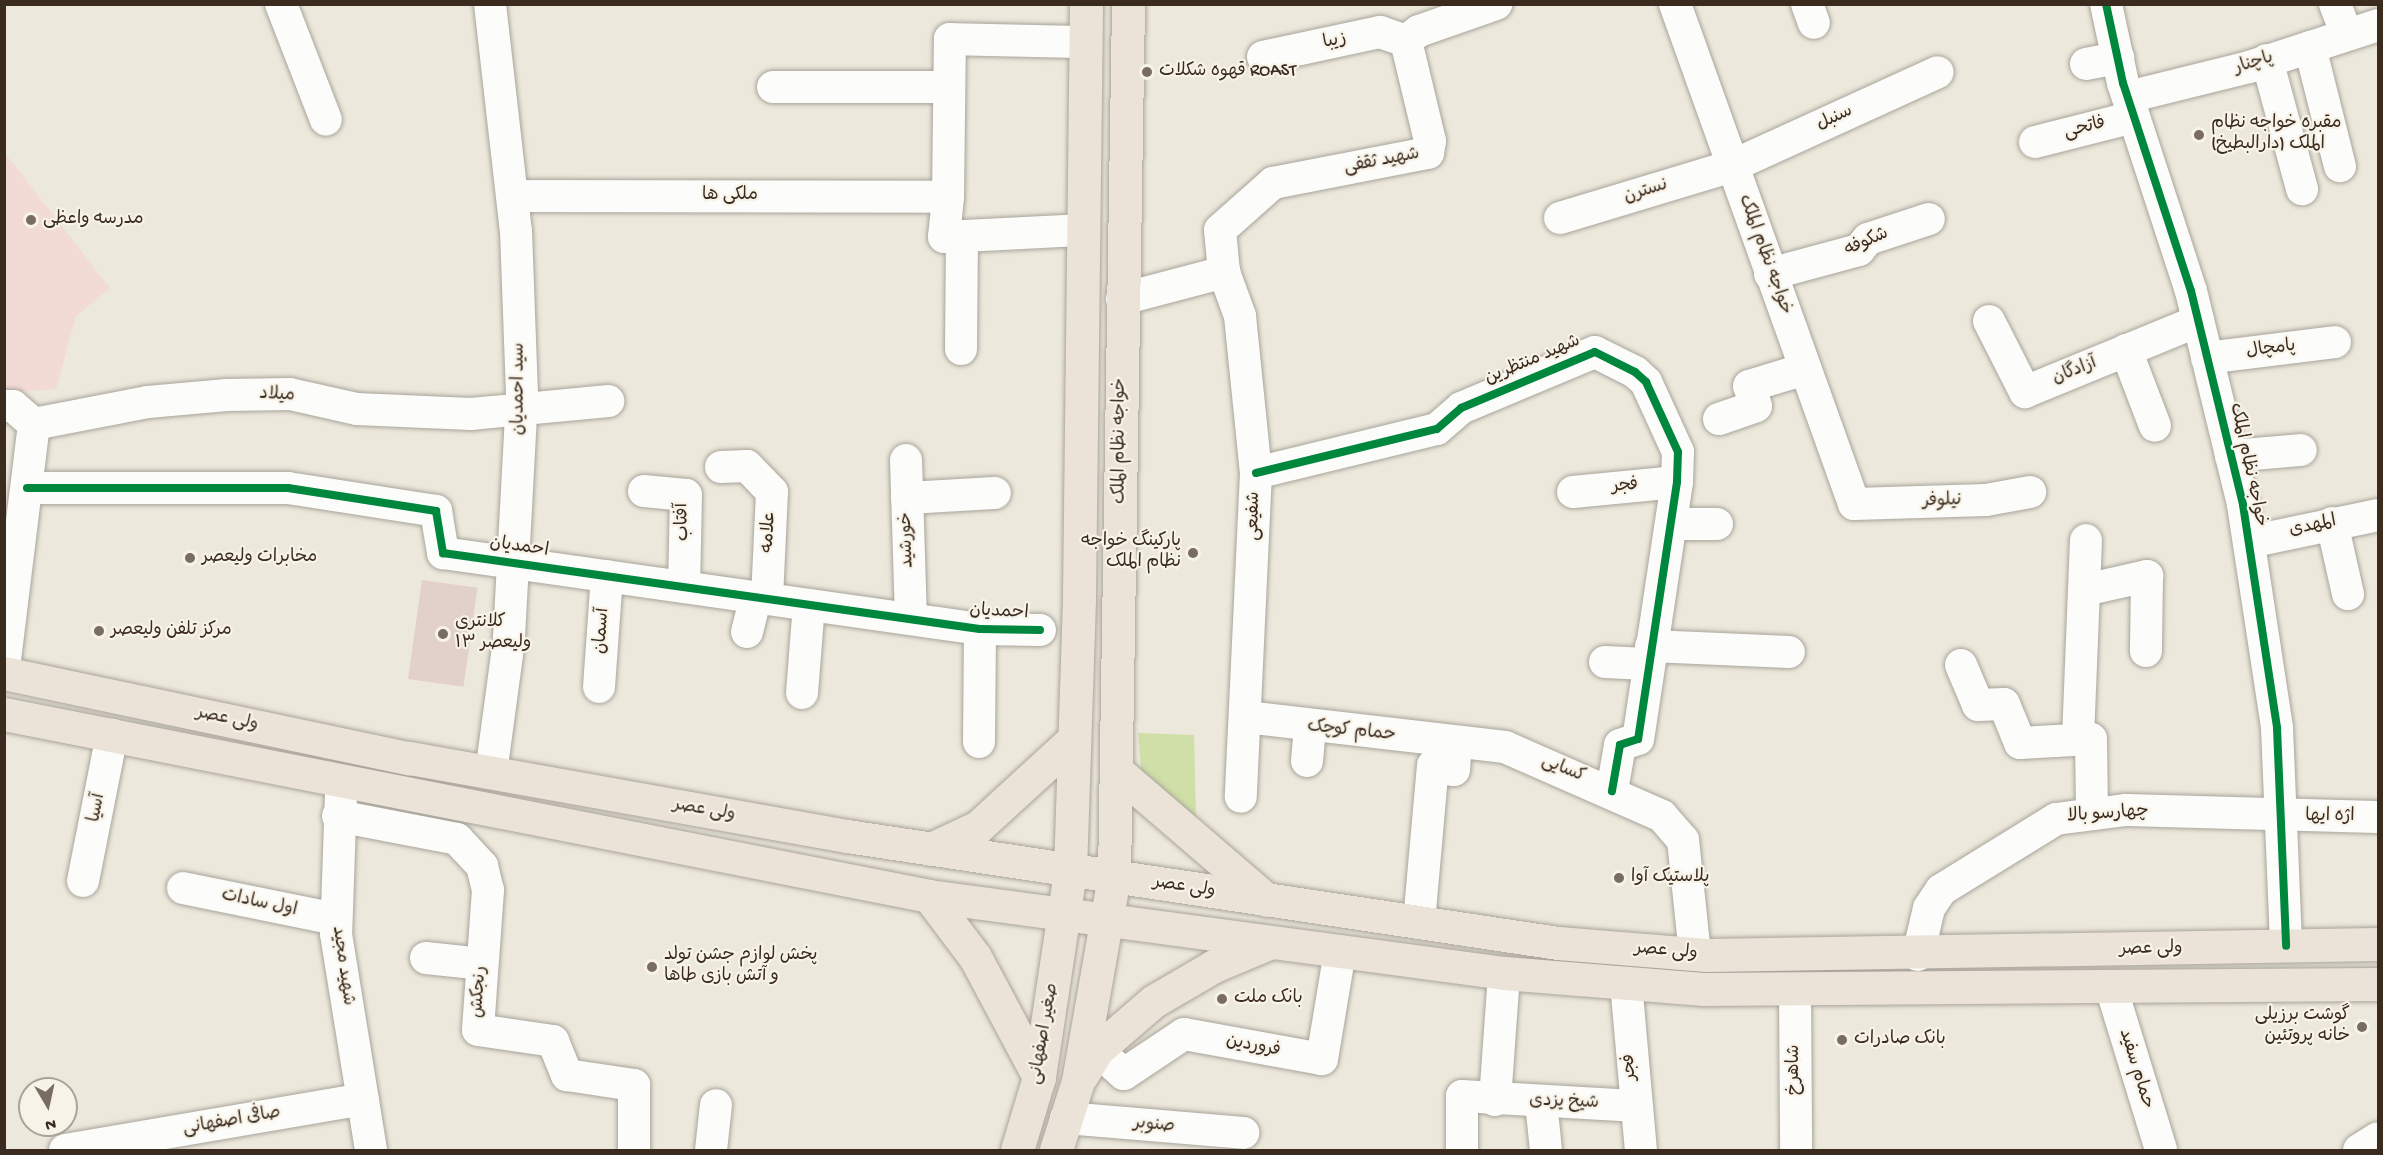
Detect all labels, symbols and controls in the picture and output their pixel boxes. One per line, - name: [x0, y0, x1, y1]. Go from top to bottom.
- street label: زیبا: [1321, 29, 1349, 55]
- street label: پاچنار: [2232, 48, 2276, 80]
- place label: قهوه شکلات ROAST: [1159, 61, 1296, 83]
- marker: قهوه شکلات ROAST: [1140, 65, 1154, 79]
- street label: سنبل: [1813, 101, 1857, 137]
- street label: فاتحی: [2062, 113, 2108, 145]
- place label: مقبره خواجه نظام الملک (دارالبطیخ): [2211, 114, 2341, 156]
- marker: مقبره خواجه نظام الملک (دارالبطیخ): [2192, 128, 2206, 142]
- street label: شهید ثقفی: [1342, 144, 1422, 180]
- street label: نسترن: [1621, 175, 1671, 209]
- street label: ملکی ها: [702, 185, 758, 207]
- street label: خواجه نظام الملک: [1732, 192, 1796, 318]
- place label: مدرسه واعظی: [43, 209, 144, 231]
- marker: مدرسه واعظی: [24, 213, 38, 227]
- street label: شکوفه: [1842, 224, 1892, 262]
- street label: شهید منتظرین: [1482, 331, 1584, 391]
- street label: پامچال: [2245, 336, 2297, 364]
- street label: سید احمدیان: [509, 343, 531, 435]
- street label: آزادگان: [2050, 353, 2100, 391]
- street label: خواجه نظام الملک: [1110, 378, 1132, 504]
- street label: میلاد: [259, 384, 295, 408]
- street label: خواجه نظام الملک: [2223, 401, 2271, 529]
- street label: فجر: [1611, 475, 1639, 499]
- street label: شفیعی: [1244, 491, 1266, 541]
- street label: نیلوفر: [1922, 491, 1962, 513]
- street label: آفتاب: [673, 503, 695, 541]
- street label: علامه: [758, 510, 782, 554]
- street label: المهدی: [2288, 511, 2338, 543]
- street label: خورشید: [896, 512, 920, 568]
- place label: پارکینگ خواجه نظام الملک: [1081, 532, 1181, 574]
- street label: احمدیان: [488, 533, 550, 563]
- marker: پارکینگ خواجه نظام الملک: [1186, 546, 1200, 560]
- place label: مخابرات ولیعصر: [202, 547, 317, 569]
- marker: مخابرات ولیعصر: [183, 551, 197, 565]
- street label: احمدیان: [969, 601, 1029, 625]
- street label: آسمان: [591, 607, 615, 655]
- place label: کلانتری ۱۳ ولیعصر: [455, 613, 531, 656]
- place label: مرکز تلفن ولیعصر: [111, 620, 232, 642]
- marker: مرکز تلفن ولیعصر: [92, 624, 106, 638]
- marker: کلانتری ۱۳ ولیعصر: [436, 627, 450, 641]
- street label: ولی عصر: [194, 703, 260, 737]
- street label: حمام کوچک: [1306, 717, 1396, 747]
- street label: کسایی: [1538, 751, 1588, 789]
- street label: آسیا: [85, 792, 111, 824]
- street label: ولی عصر: [671, 795, 737, 827]
- street label: چهارسو بالا: [2066, 801, 2150, 829]
- street label: اژه ایها: [2305, 806, 2355, 828]
- place label: پلاستیک آوا: [1631, 867, 1709, 889]
- marker: پلاستیک آوا: [1612, 871, 1626, 885]
- street label: ولی عصر: [1151, 872, 1217, 904]
- street label: اول سادات: [219, 885, 299, 923]
- street label: شهید مجید: [326, 925, 358, 1007]
- street label: ولی عصر: [1634, 938, 1698, 966]
- street label: ولی عصر: [2119, 939, 2183, 961]
- place label: پخش لوازم جشن تولد و آتش بازی طاها: [664, 946, 818, 988]
- marker: پخش لوازم جشن تولد و آتش بازی طاها: [645, 960, 659, 974]
- street label: رنجکش: [467, 965, 493, 1019]
- street label: صغیر اصفهانی: [1025, 982, 1065, 1086]
- place label: بانک ملت: [1234, 988, 1303, 1010]
- marker: بانک ملت: [1215, 992, 1229, 1006]
- place label: گوشت برزیلی خانه پروتئین: [2255, 1006, 2350, 1048]
- marker: گوشت برزیلی خانه پروتئین: [2355, 1020, 2369, 1034]
- street label: حمام سفید: [2113, 1027, 2157, 1111]
- place label: بانک صادرات: [1854, 1029, 1946, 1051]
- street label: فروردین: [1224, 1031, 1282, 1063]
- marker: بانک صادرات: [1835, 1033, 1849, 1047]
- street label: شاهرخ: [1784, 1045, 1806, 1095]
- street label: فجر: [1619, 1053, 1643, 1081]
- north arrow: [18, 1077, 78, 1137]
- street label: شیخ یزدی: [1529, 1091, 1599, 1115]
- street label: صافی اصفهانی: [181, 1103, 283, 1141]
- text: N: [44, 1113, 57, 1133]
- street label: صنوبر: [1132, 1113, 1176, 1139]

